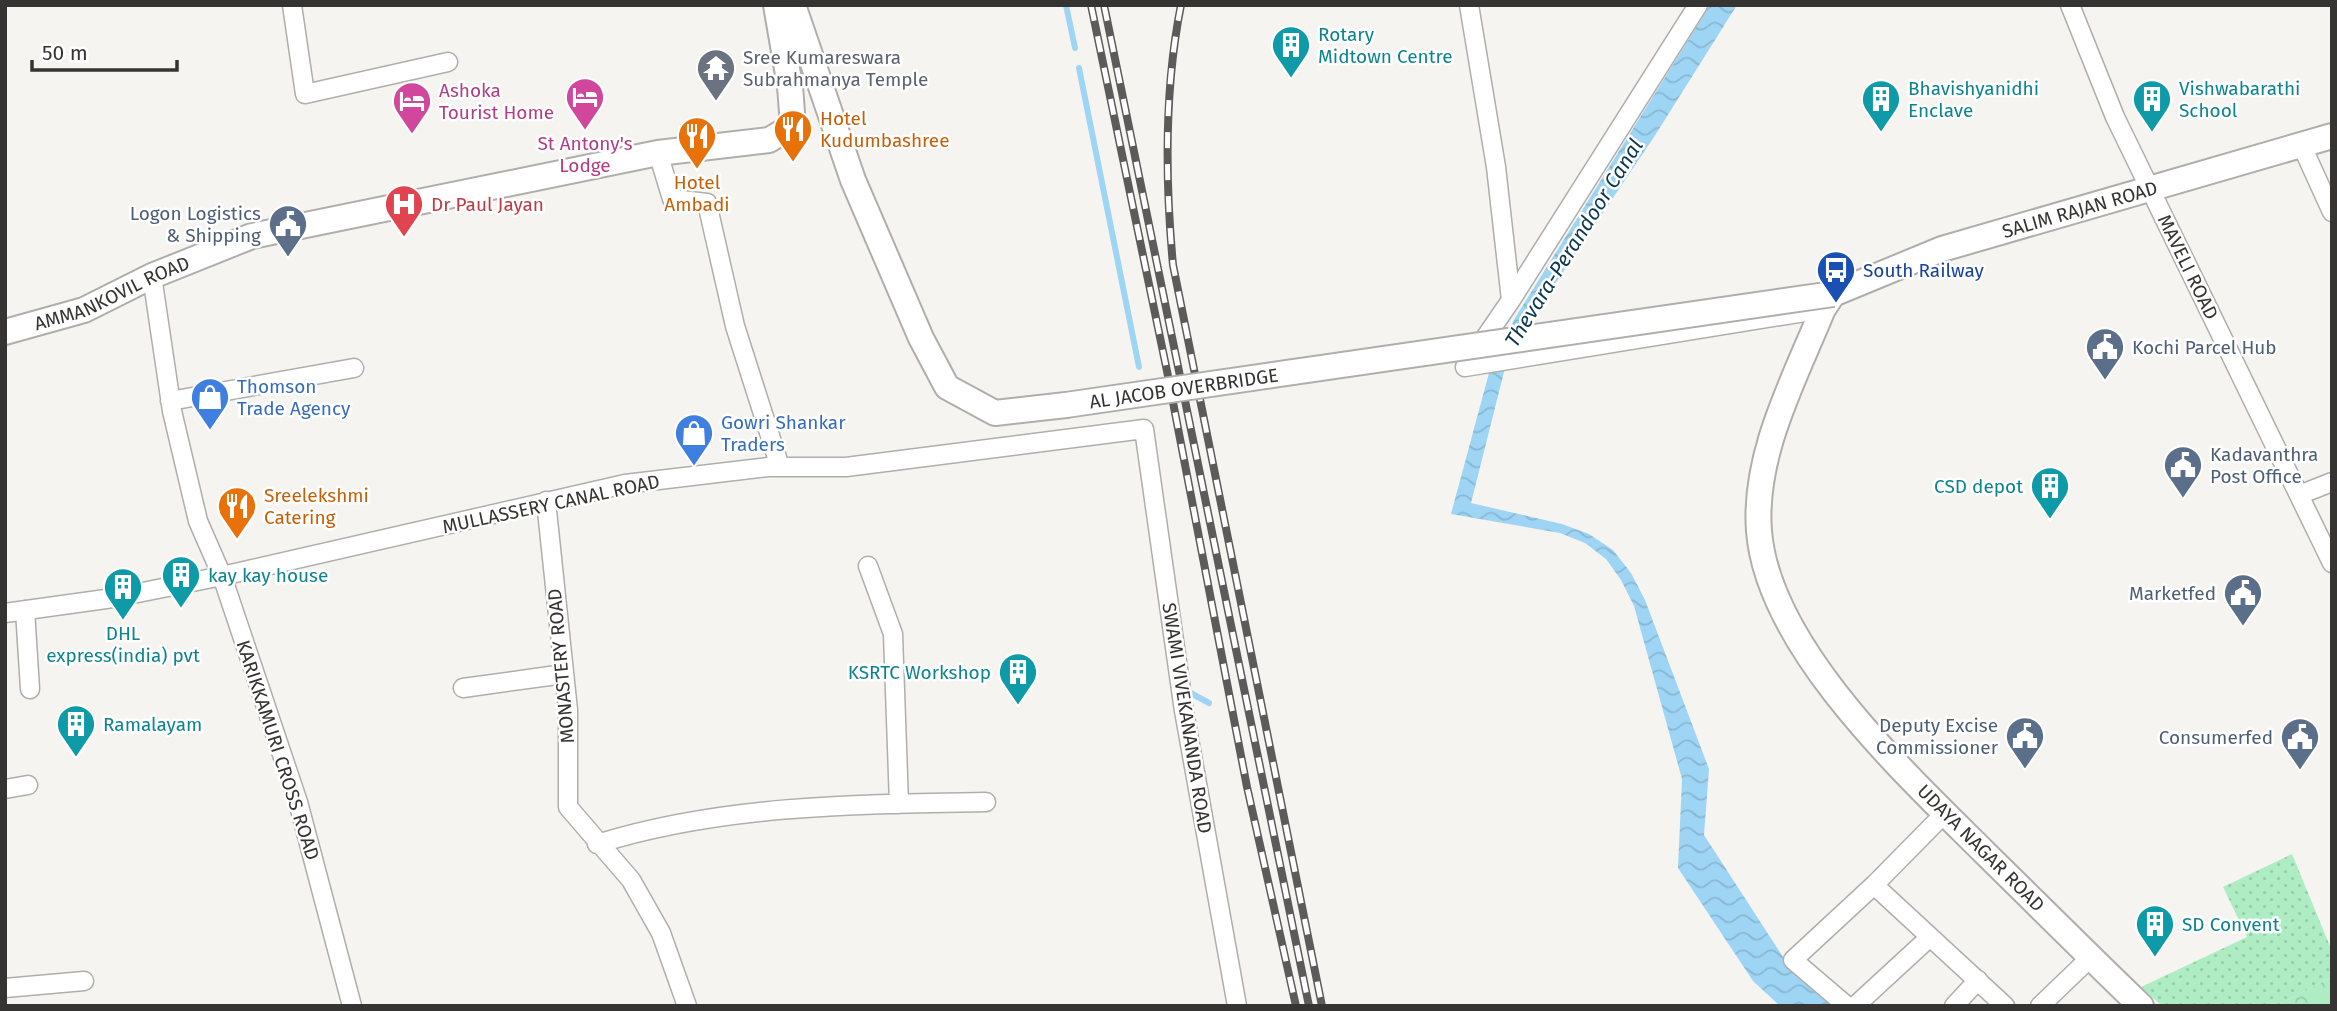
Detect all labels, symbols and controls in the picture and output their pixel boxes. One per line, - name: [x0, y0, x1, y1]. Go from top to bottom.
- place label: Rotary Midtown Centre: [1318, 23, 1453, 68]
- building icon: Rotary Midtown Centre: [1270, 24, 1312, 79]
- scale bar: [32, 28, 177, 72]
- text: 50 m: [42, 40, 88, 66]
- place label: Sree Kumareswara Subrahmanya Temple: [743, 46, 928, 91]
- temple icon: Sree Kumareswara Subrahmanya Temple: [695, 47, 737, 102]
- hotel icon: St Antony's Lodge: [564, 76, 606, 131]
- place label: Bhavishyanidhi Enclave: [1908, 77, 2039, 122]
- place label: Vishwabarathi School: [2179, 77, 2300, 122]
- building icon: Bhavishyanidhi Enclave: [1860, 78, 1902, 133]
- building icon: Vishwabarathi School: [2131, 78, 2173, 133]
- place label: Ashoka Tourist Home: [439, 79, 554, 124]
- hotel icon: Ashoka Tourist Home: [391, 80, 433, 135]
- place label: Hotel Kudumbashree: [820, 107, 950, 152]
- restaurant icon: Hotel Kudumbashree: [772, 108, 814, 163]
- restaurant icon: Hotel Ambadi: [676, 115, 718, 170]
- place label: St Antony's Lodge: [537, 132, 633, 177]
- water label: Thevara-Perandoor Canal: [1499, 134, 1649, 352]
- place label: Hotel Ambadi: [664, 171, 730, 216]
- street label: SALIM RAJAN ROAD: [1999, 176, 2160, 242]
- hospital icon: Dr Paul Jayan: [383, 183, 425, 238]
- place label: Dr Paul Jayan: [431, 193, 544, 216]
- place label: Logon Logistics & Shipping: [130, 202, 261, 247]
- public building icon: Logon Logistics & Shipping: [267, 203, 309, 258]
- street label: MAVELI ROAD: [2153, 211, 2223, 323]
- bus stop icon: South Railway: [1815, 249, 1857, 304]
- street label: AMMANKOVIL ROAD: [32, 251, 193, 335]
- place label: South Railway: [1863, 259, 1985, 282]
- public building icon: Kochi Parcel Hub: [2084, 326, 2126, 381]
- place label: Kochi Parcel Hub: [2132, 336, 2277, 359]
- street label: AL JACOB OVERBRIDGE: [1088, 363, 1280, 413]
- place label: Thomson Trade Agency: [237, 375, 351, 420]
- shop icon: Thomson Trade Agency: [189, 376, 231, 431]
- place label: Gowri Shankar Traders: [721, 411, 846, 456]
- shop icon: Gowri Shankar Traders: [673, 412, 715, 467]
- place label: Kadavanthra Post Office: [2210, 443, 2318, 488]
- public building icon: Kadavanthra Post Office: [2162, 444, 2204, 499]
- building icon: CSD depot: [2029, 465, 2071, 520]
- street label: MULLASSERY CANAL ROAD: [440, 470, 662, 538]
- place label: CSD depot: [1934, 475, 2023, 498]
- place label: Sreelekshmi Catering: [264, 484, 369, 529]
- restaurant icon: Sreelekshmi Catering: [216, 485, 258, 540]
- building icon: kay kay house: [160, 554, 202, 609]
- place label: kay kay house: [208, 564, 328, 587]
- building icon: DHL express(india) pvt: [102, 566, 144, 621]
- public building icon: Marketfed: [2222, 572, 2264, 627]
- place label: Marketfed: [2129, 582, 2216, 605]
- street label: MONASTERY ROAD: [543, 588, 579, 744]
- street label: SWAMI VIVEKANANDA ROAD: [1157, 601, 1217, 835]
- place label: DHL express(india) pvt: [46, 622, 200, 667]
- street label: KARIKKAMURI CROSS ROAD: [232, 637, 324, 863]
- building icon: KSRTC Workshop: [997, 651, 1039, 706]
- place label: KSRTC Workshop: [848, 661, 991, 684]
- building icon: Ramalayam: [55, 703, 97, 758]
- place label: Ramalayam: [103, 713, 202, 736]
- place label: Deputy Excise Commissioner: [1876, 714, 1999, 759]
- public building icon: Deputy Excise Commissioner: [2004, 715, 2046, 770]
- public building icon: Consumerfed: [2279, 716, 2321, 771]
- place label: Consumerfed: [2159, 726, 2273, 749]
- street label: UDAYA NAGAR ROAD: [1913, 780, 2049, 916]
- building icon: SD Convent: [2134, 903, 2176, 958]
- place label: SD Convent: [2182, 913, 2280, 936]

